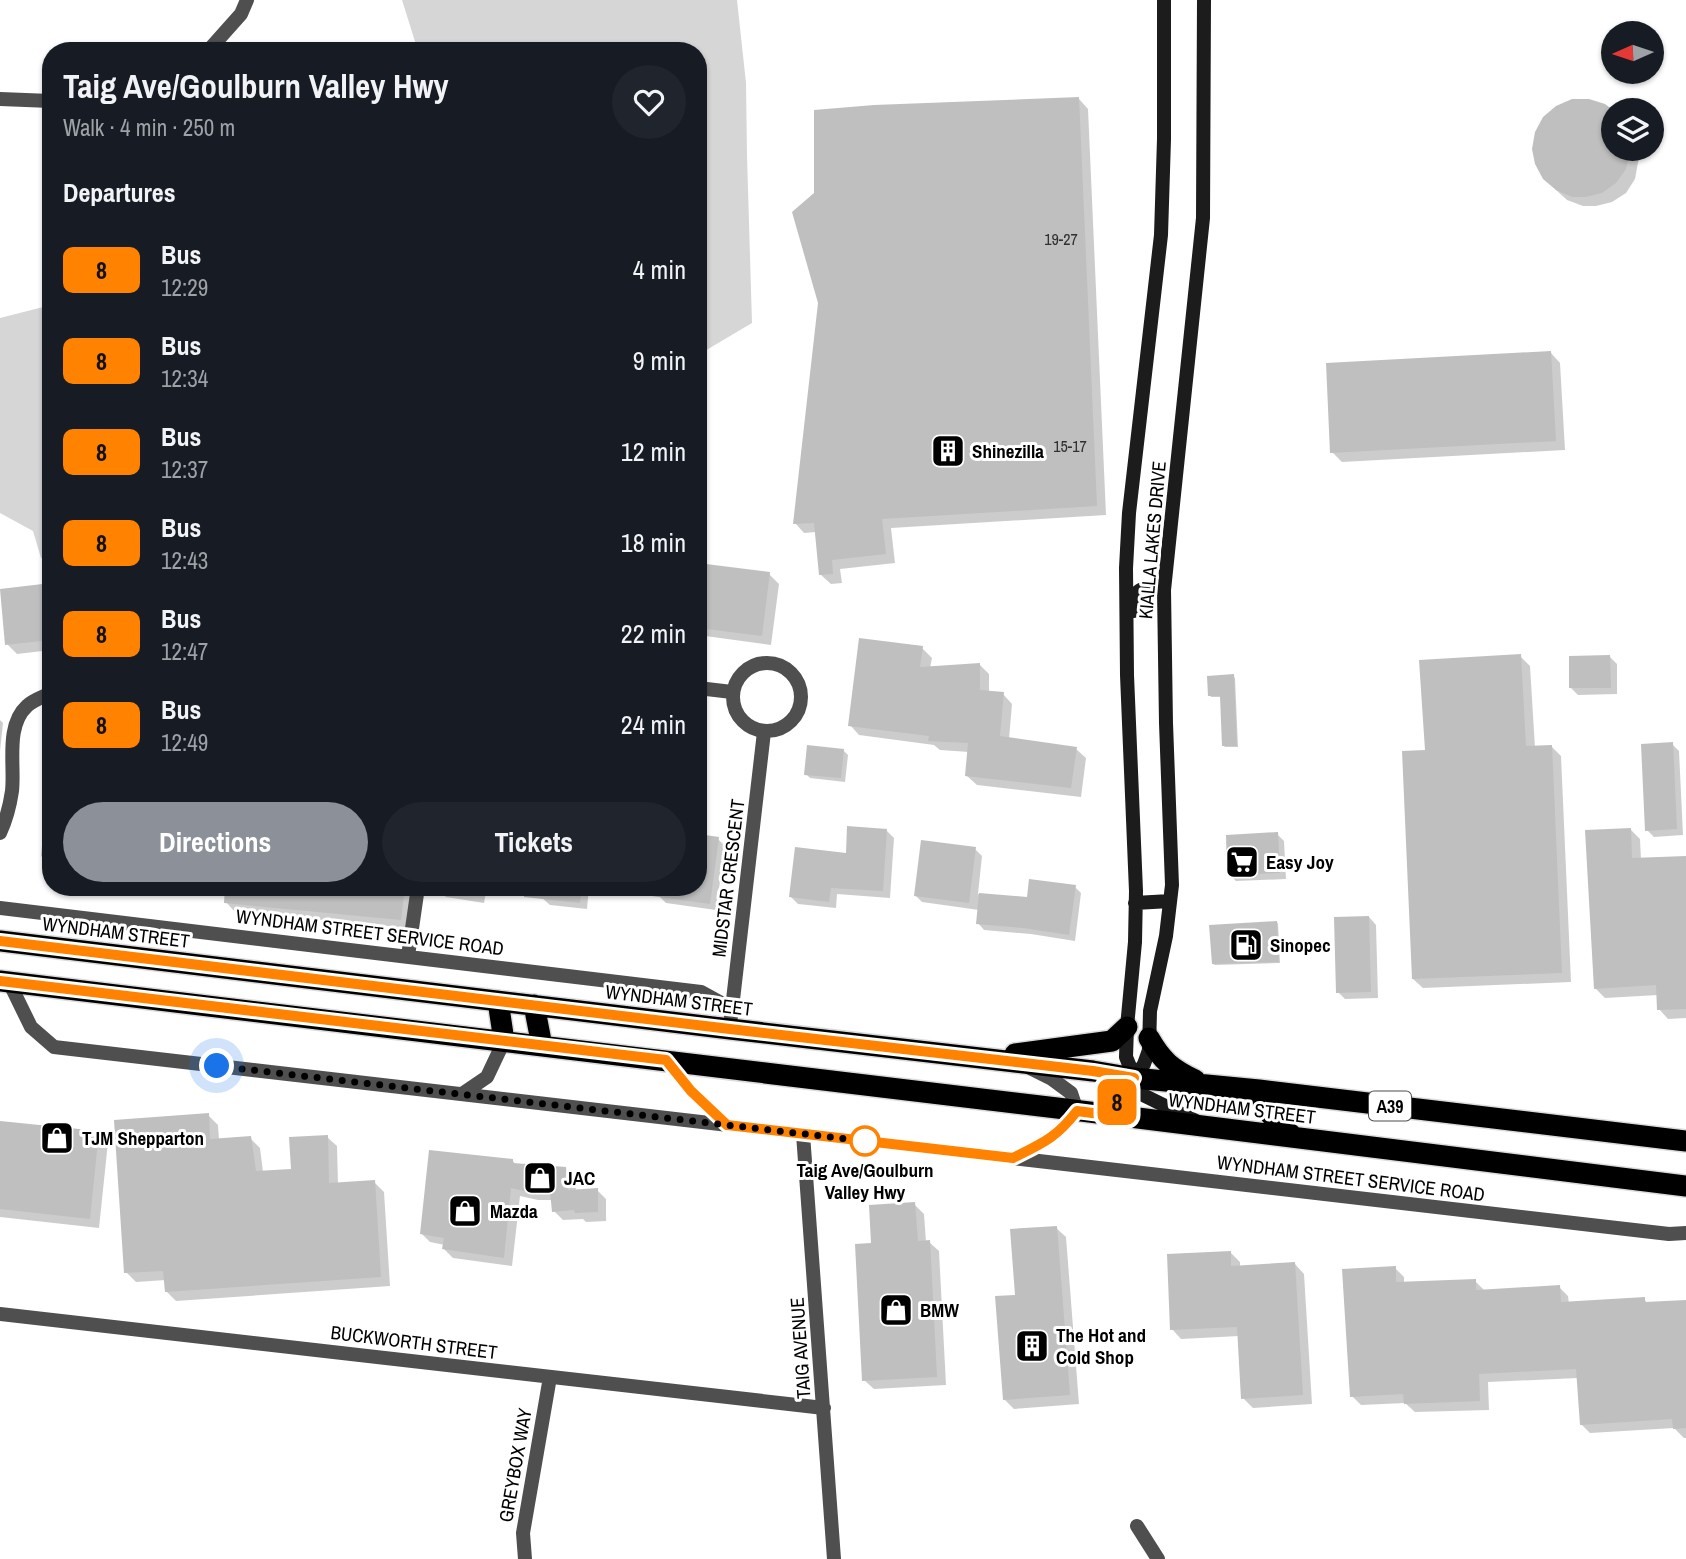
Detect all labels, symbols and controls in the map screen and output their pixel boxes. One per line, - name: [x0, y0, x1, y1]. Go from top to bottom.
- north arrow: [1601, 21, 1664, 84]
- map controls: [1601, 21, 1664, 161]
- text: Taig Ave/Goulburn Valley Hwy: [63, 64, 449, 108]
- button: heart: [612, 65, 686, 139]
- button: layers: [1601, 98, 1664, 161]
- text: Walk · 4 min · 250 m: [63, 112, 235, 143]
- text: Departures: [63, 175, 176, 210]
- house number: 19-27: [1044, 228, 1078, 250]
- text: Bus: [161, 237, 201, 272]
- text: 4 min: [633, 252, 686, 287]
- text: 8: [96, 254, 107, 286]
- text: 12:29: [161, 272, 208, 303]
- text: Bus: [161, 328, 201, 363]
- text: 9 min: [633, 343, 686, 378]
- text: 8: [96, 345, 107, 377]
- text: 12:34: [161, 363, 208, 394]
- text: Bus: [161, 419, 201, 454]
- building icon: Shinezilla: [929, 432, 967, 470]
- text: 12 min: [621, 434, 686, 469]
- house number: 15-17: [1053, 435, 1087, 457]
- text: 8: [96, 436, 107, 468]
- place label: Shinezilla: [972, 438, 1044, 464]
- text: 12:37: [161, 454, 208, 485]
- street label: KIALLA LAKES DRIVE: [1132, 460, 1172, 620]
- text: Bus: [161, 510, 201, 545]
- text: 18 min: [621, 525, 686, 560]
- text: 8: [96, 527, 107, 559]
- text: 12:43: [161, 545, 208, 576]
- text: Bus: [161, 601, 201, 636]
- text: 22 min: [621, 616, 686, 651]
- text: 8: [96, 618, 107, 650]
- text: 12:47: [161, 636, 208, 667]
- text: Bus: [161, 692, 201, 727]
- text: 24 min: [621, 707, 686, 742]
- text: 8: [96, 709, 107, 741]
- text: 12:49: [161, 727, 208, 758]
- street label: MIDSTAR CRESCENT: [705, 797, 751, 958]
- button: Directions: [63, 802, 368, 882]
- button: Tickets: [382, 802, 686, 882]
- supermarket icon: Easy Joy: [1223, 843, 1261, 881]
- place label: Easy Joy: [1266, 849, 1334, 875]
- street label: WYNDHAM STREET SERVICE ROAD: [235, 903, 505, 961]
- street label: WYNDHAM STREET: [41, 910, 192, 954]
- fuel station icon: Sinopec: [1227, 926, 1265, 964]
- place label: Sinopec: [1270, 932, 1331, 958]
- street label: WYNDHAM STREET: [604, 978, 755, 1022]
- your location: [199, 1048, 234, 1083]
- line badge: 8: [1094, 1079, 1140, 1125]
- text: 8: [1112, 1086, 1122, 1118]
- street label: WYNDHAM STREET: [1167, 1086, 1318, 1130]
- road number: A39: [1369, 1092, 1411, 1120]
- shop icon: TJM Shepparton: [38, 1119, 76, 1157]
- place label: TJM Shepparton: [82, 1125, 204, 1151]
- marker: Taig Ave/Goulburn Valley Hwy: [850, 1126, 880, 1156]
- street label: WYNDHAM STREET SERVICE ROAD: [1216, 1149, 1486, 1207]
- place label: Taig Ave/Goulburn Valley Hwy: [796, 1157, 934, 1205]
- shop icon: JAC: [521, 1159, 559, 1197]
- place label: JAC: [564, 1165, 595, 1191]
- shop icon: Mazda: [446, 1192, 484, 1230]
- place label: Mazda: [490, 1198, 538, 1224]
- shop icon: BMW: [877, 1291, 915, 1329]
- street label: TAIG AVENUE: [783, 1296, 817, 1400]
- place label: BMW: [920, 1297, 959, 1323]
- street label: BUCKWORTH STREET: [329, 1319, 499, 1365]
- place label: The Hot and Cold Shop: [1056, 1322, 1146, 1370]
- building icon: The Hot and Cold Shop: [1013, 1327, 1051, 1365]
- street label: GREYBOX WAY: [492, 1405, 538, 1524]

